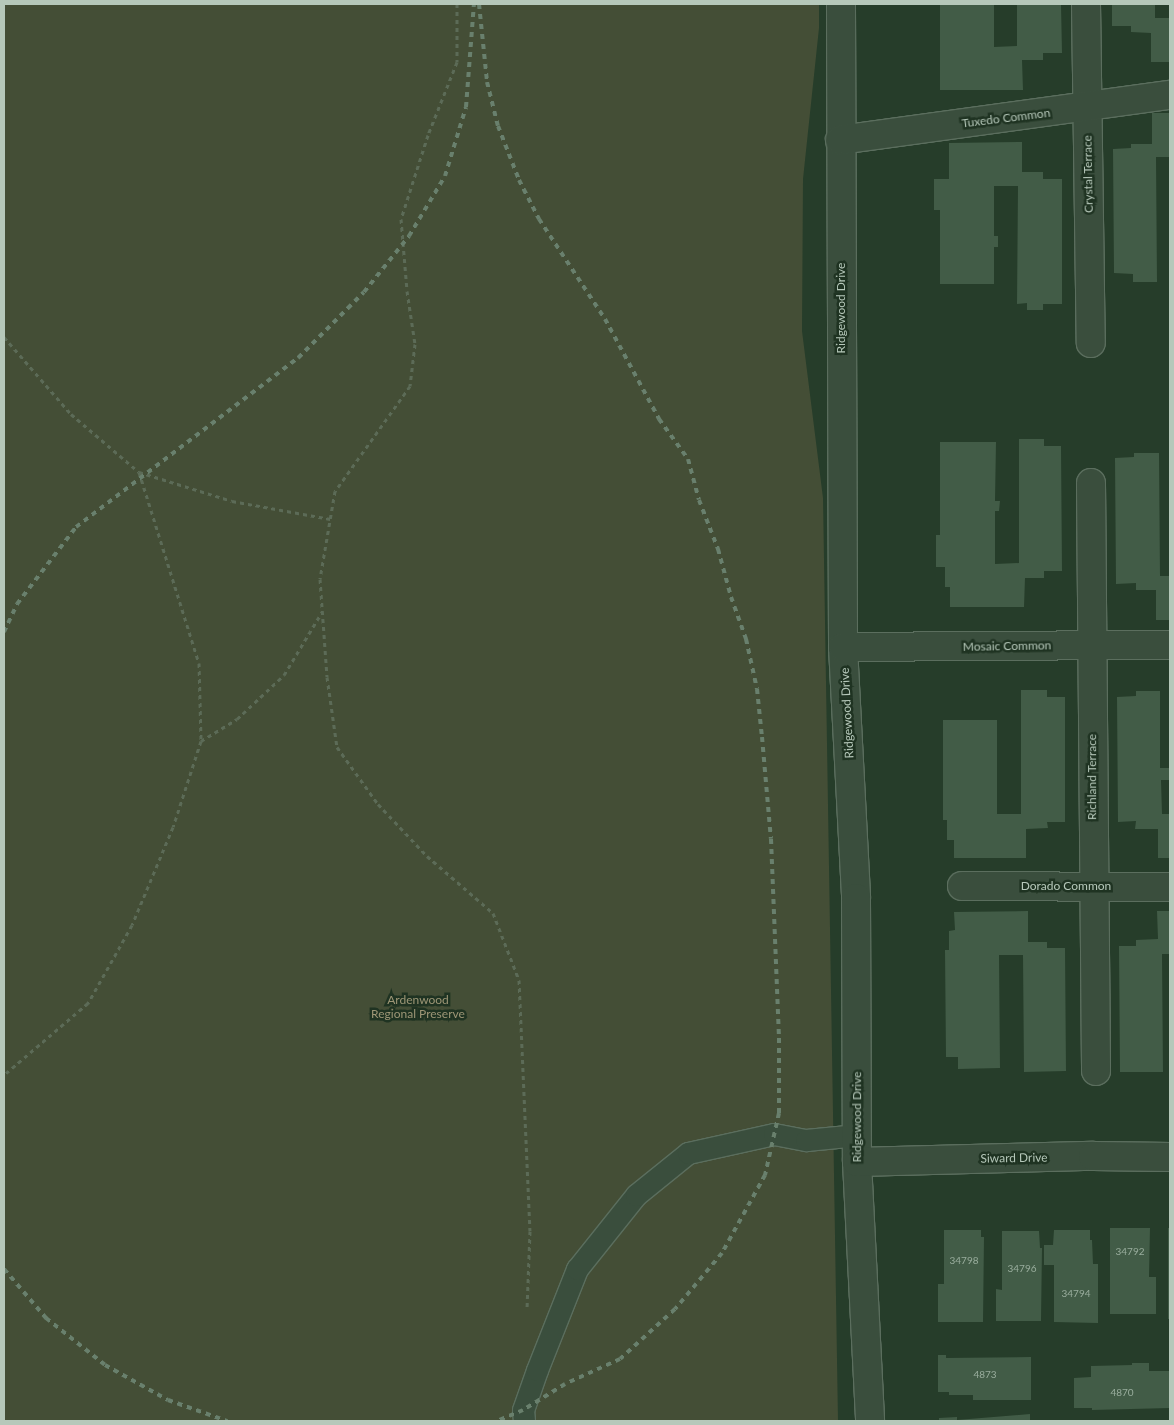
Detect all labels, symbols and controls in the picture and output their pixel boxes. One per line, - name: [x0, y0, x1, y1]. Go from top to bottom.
- street label: Tuxedo Common: [961, 105, 1051, 131]
- street label: Crystal Terrace: [1080, 135, 1096, 213]
- street label: Ridgewood Drive: [834, 263, 848, 353]
- street label: Mosaic Common: [963, 638, 1051, 654]
- street label: Ridgewood Drive: [837, 667, 857, 759]
- street label: Richland Terrace: [1085, 734, 1099, 820]
- street label: Dorado Common: [1021, 879, 1111, 893]
- park label: Ardenwood Regional Preserve: [371, 993, 465, 1021]
- street label: Ridgewood Drive: [850, 1072, 864, 1162]
- street label: Siward Drive: [980, 1150, 1048, 1166]
- house number: 34792: [1116, 1246, 1144, 1258]
- house number: 34798: [950, 1255, 978, 1267]
- house number: 34796: [1008, 1263, 1036, 1275]
- house number: 34794: [1062, 1288, 1090, 1300]
- house number: 4873: [973, 1369, 997, 1381]
- house number: 4870: [1110, 1387, 1134, 1399]

